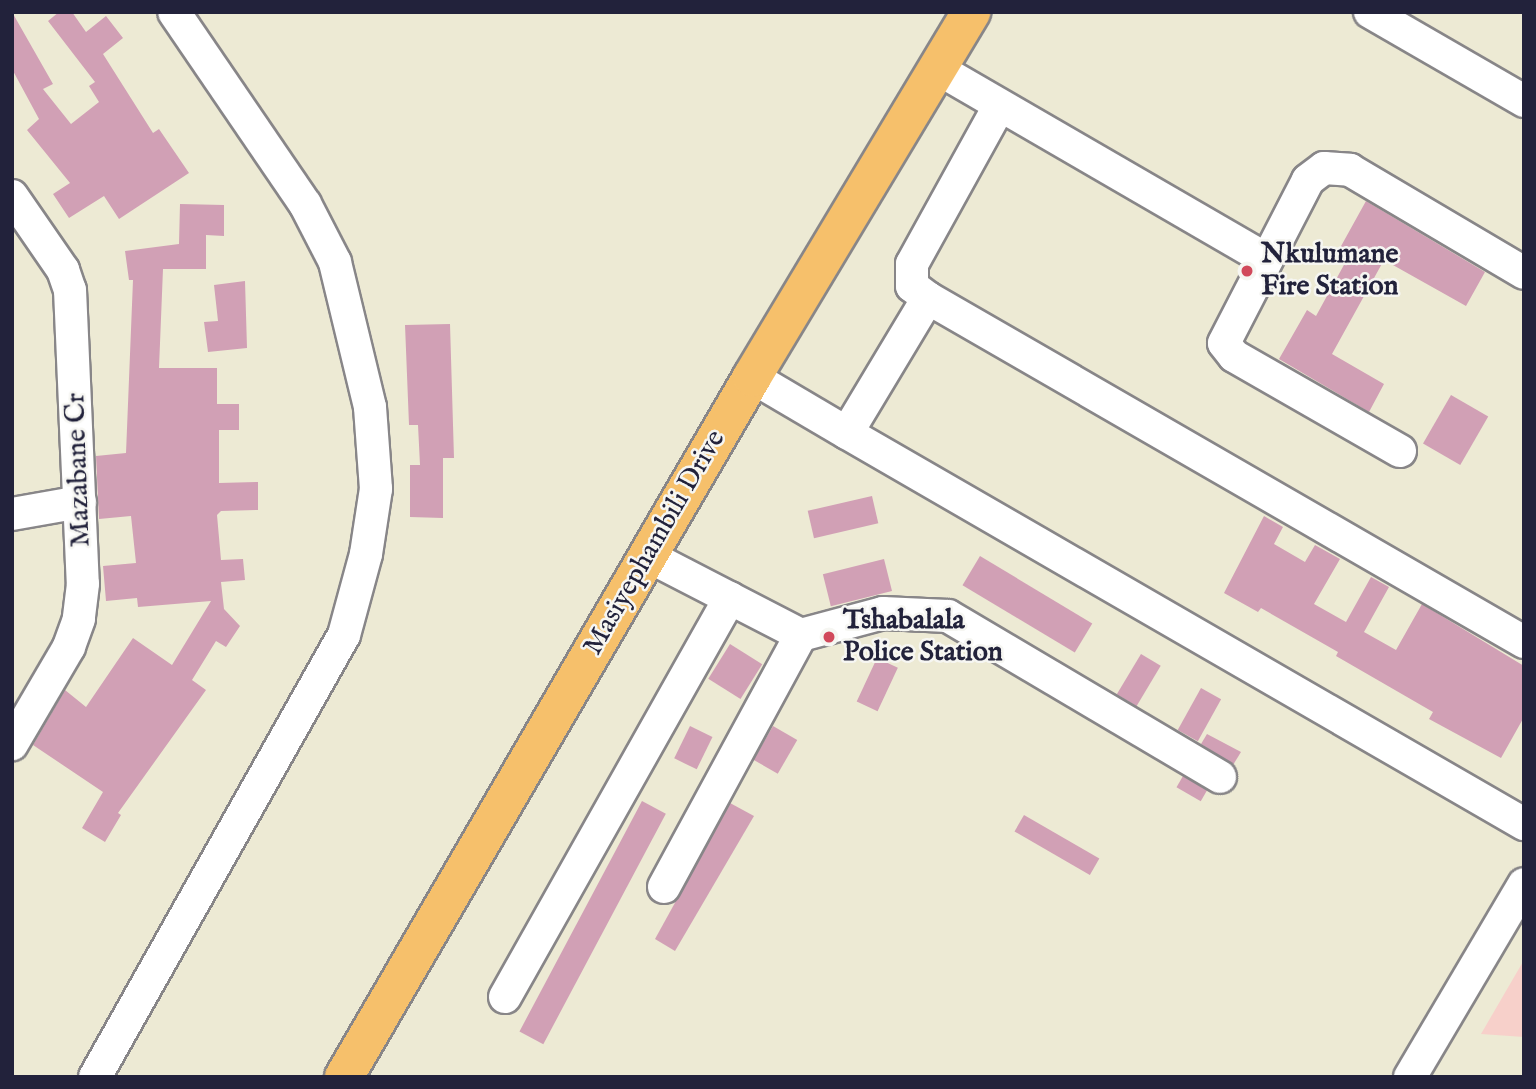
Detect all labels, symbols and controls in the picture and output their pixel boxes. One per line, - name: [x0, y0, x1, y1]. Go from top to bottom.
- place label: Nkulumane Fire Station: [1261, 238, 1398, 304]
- marker: Nkulumane Fire Station: [1239, 263, 1255, 279]
- street label: Mazabane Cr: [60, 392, 98, 548]
- street label: Masiyephambili Drive: [577, 424, 733, 662]
- place label: Tshabalala Police Station: [843, 604, 1003, 670]
- marker: Tshabalala Police Station: [821, 629, 837, 645]

